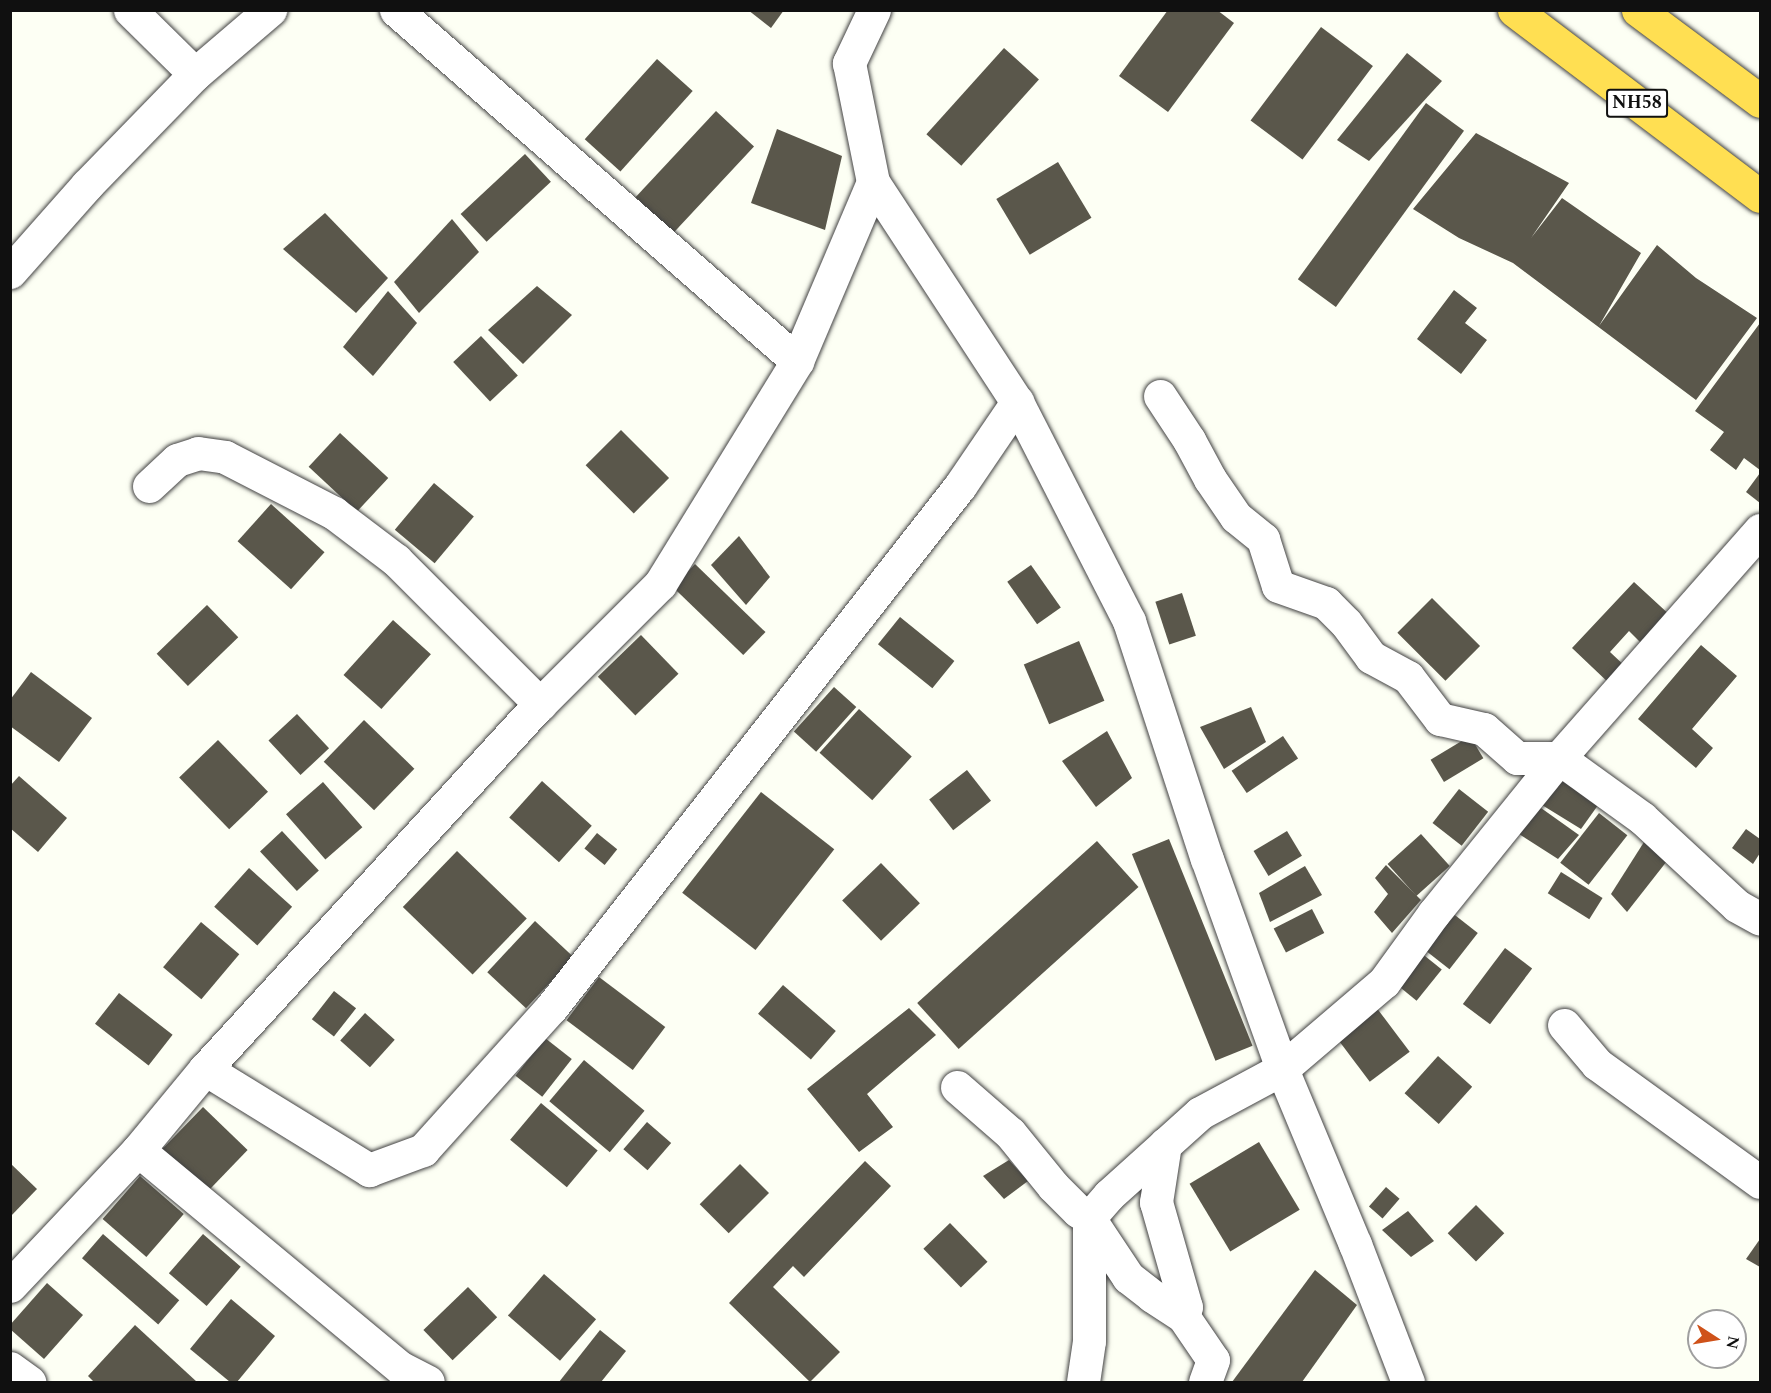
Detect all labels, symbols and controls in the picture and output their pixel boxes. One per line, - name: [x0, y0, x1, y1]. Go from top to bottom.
- road number: NH58: [1606, 88, 1668, 118]
- north arrow: [1687, 1309, 1747, 1369]
- text: N: [1720, 1333, 1746, 1351]

